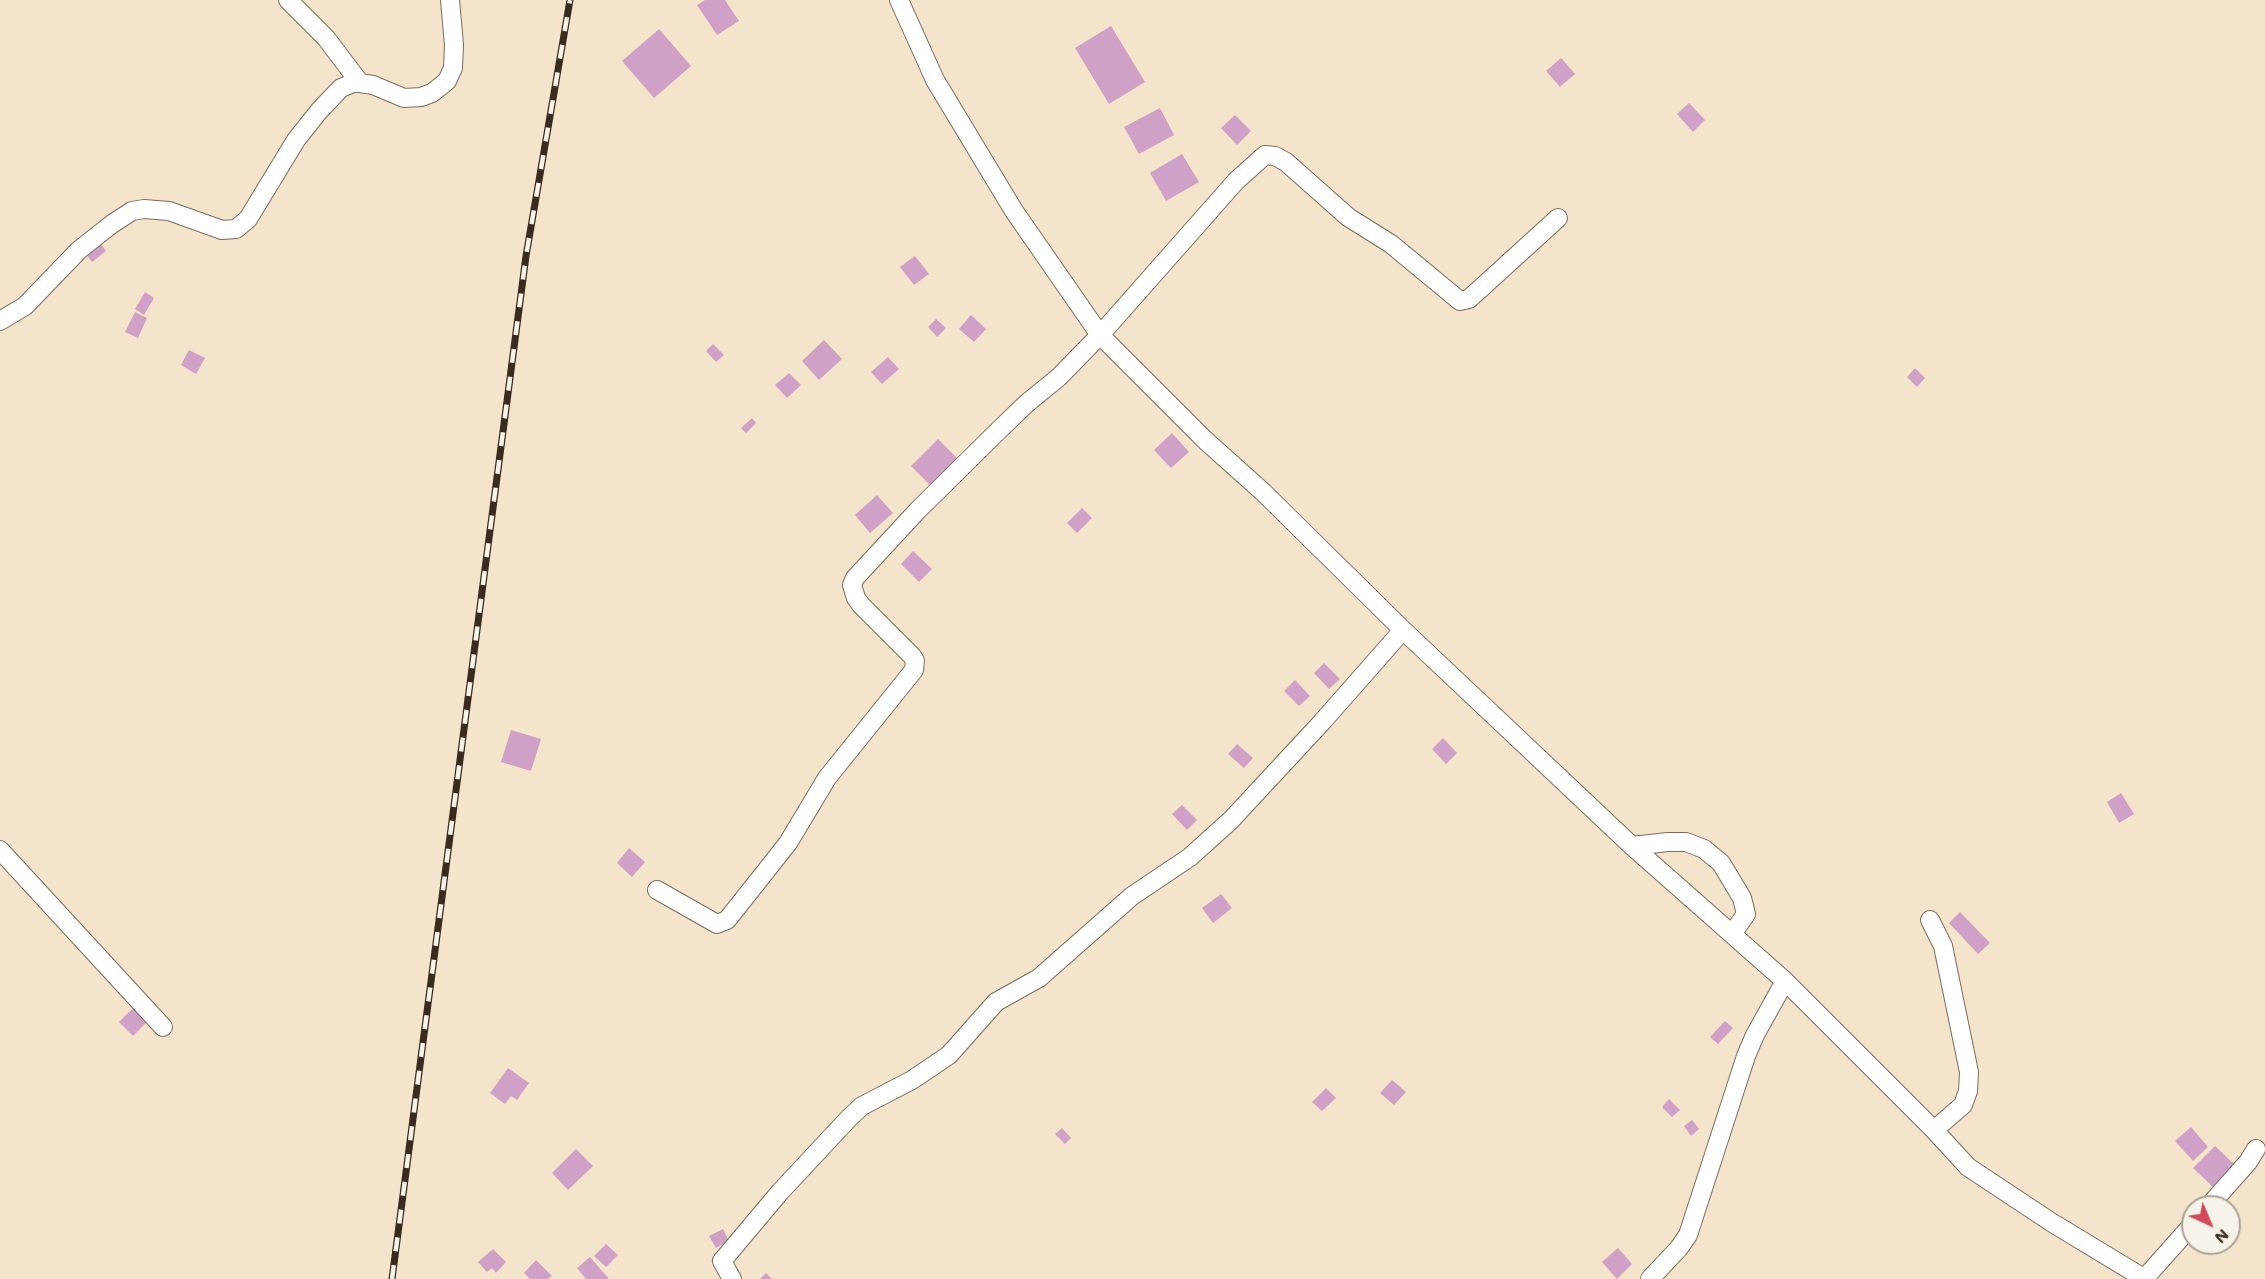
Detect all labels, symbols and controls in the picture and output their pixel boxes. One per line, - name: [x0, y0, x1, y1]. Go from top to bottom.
- north arrow: [2181, 1195, 2241, 1255]
- text: N: [2211, 1225, 2234, 1249]

